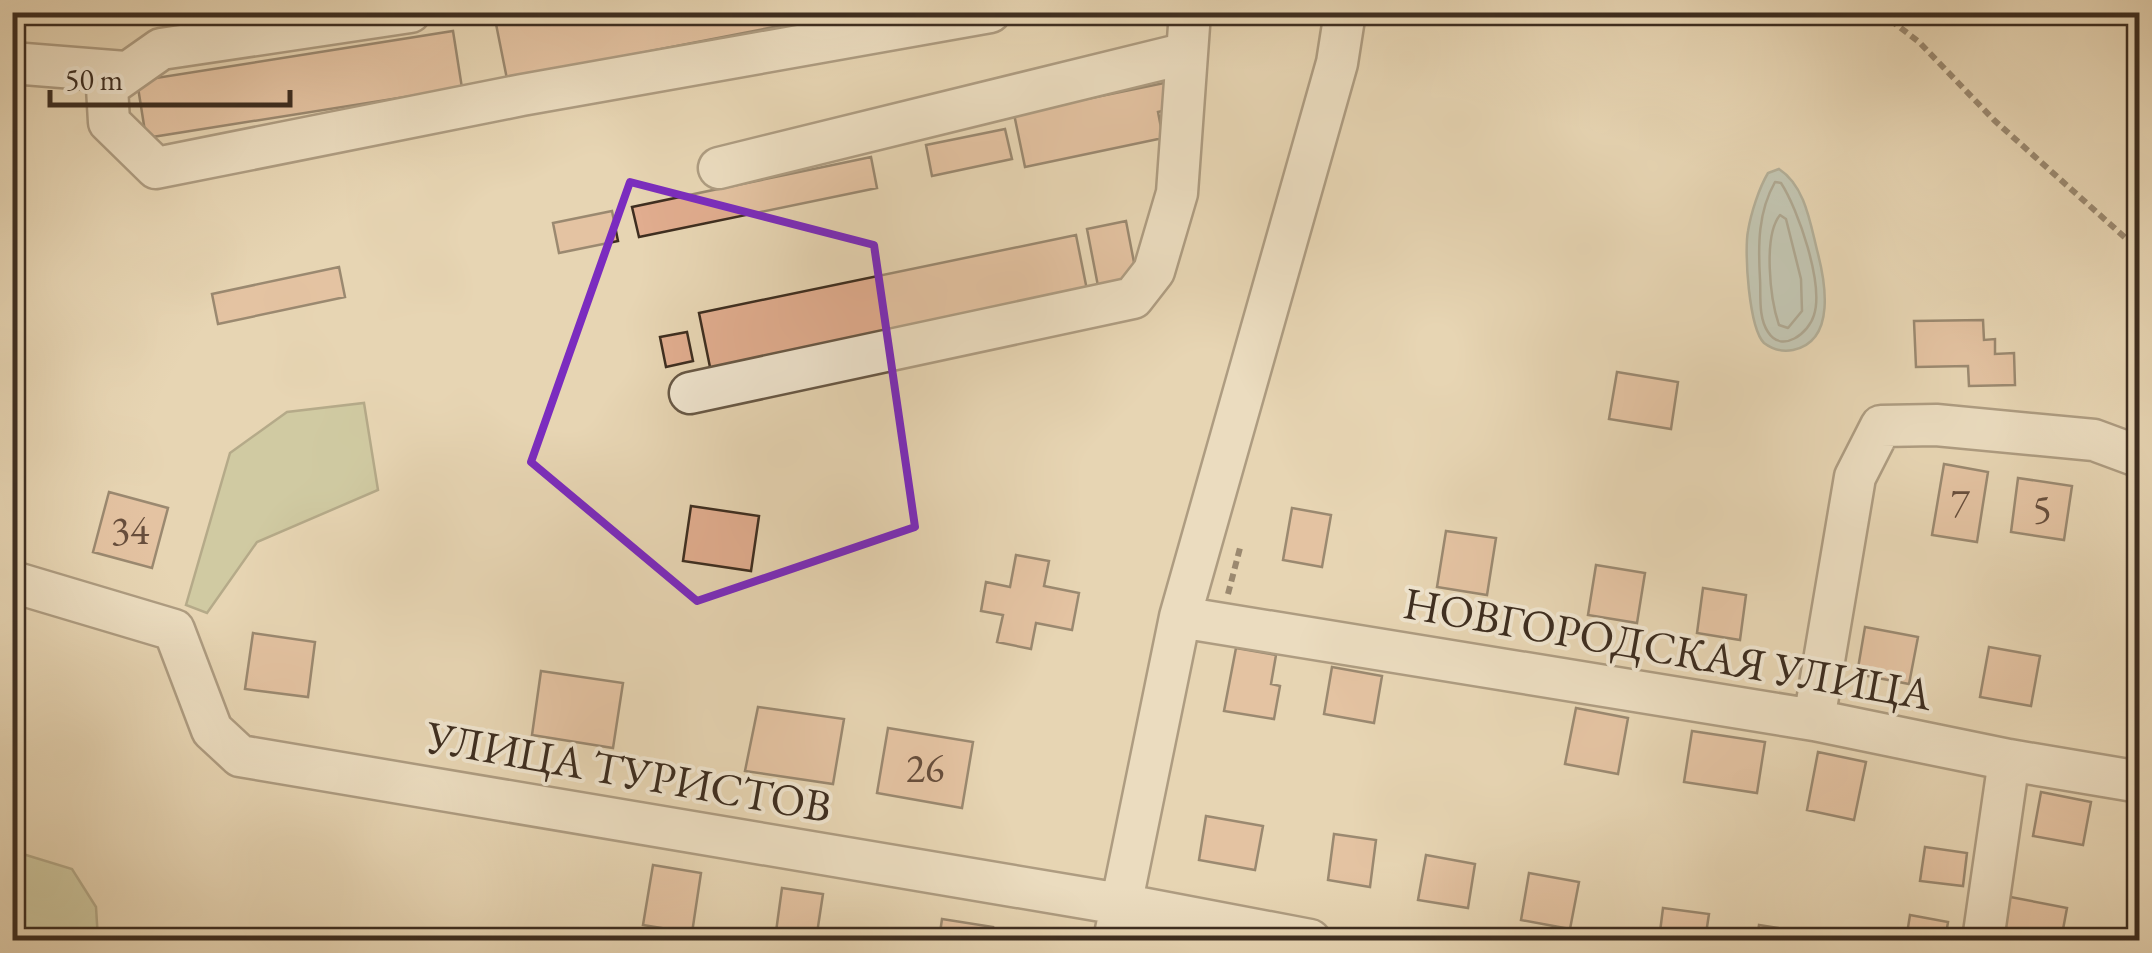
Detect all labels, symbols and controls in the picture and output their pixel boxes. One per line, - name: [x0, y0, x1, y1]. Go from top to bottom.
- scale bar: [50, 45, 290, 107]
- text: 50 m: [65, 60, 123, 99]
- house number: 7: [1950, 477, 1970, 529]
- house number: 5: [2032, 483, 2052, 535]
- house number: 34: [111, 504, 150, 556]
- street label: НОВГОРОДСКАЯ УЛИЦА: [1399, 573, 1938, 723]
- street label: УЛИЦА ТУРИСТОВ: [421, 707, 836, 835]
- house number: 26: [906, 742, 944, 794]

